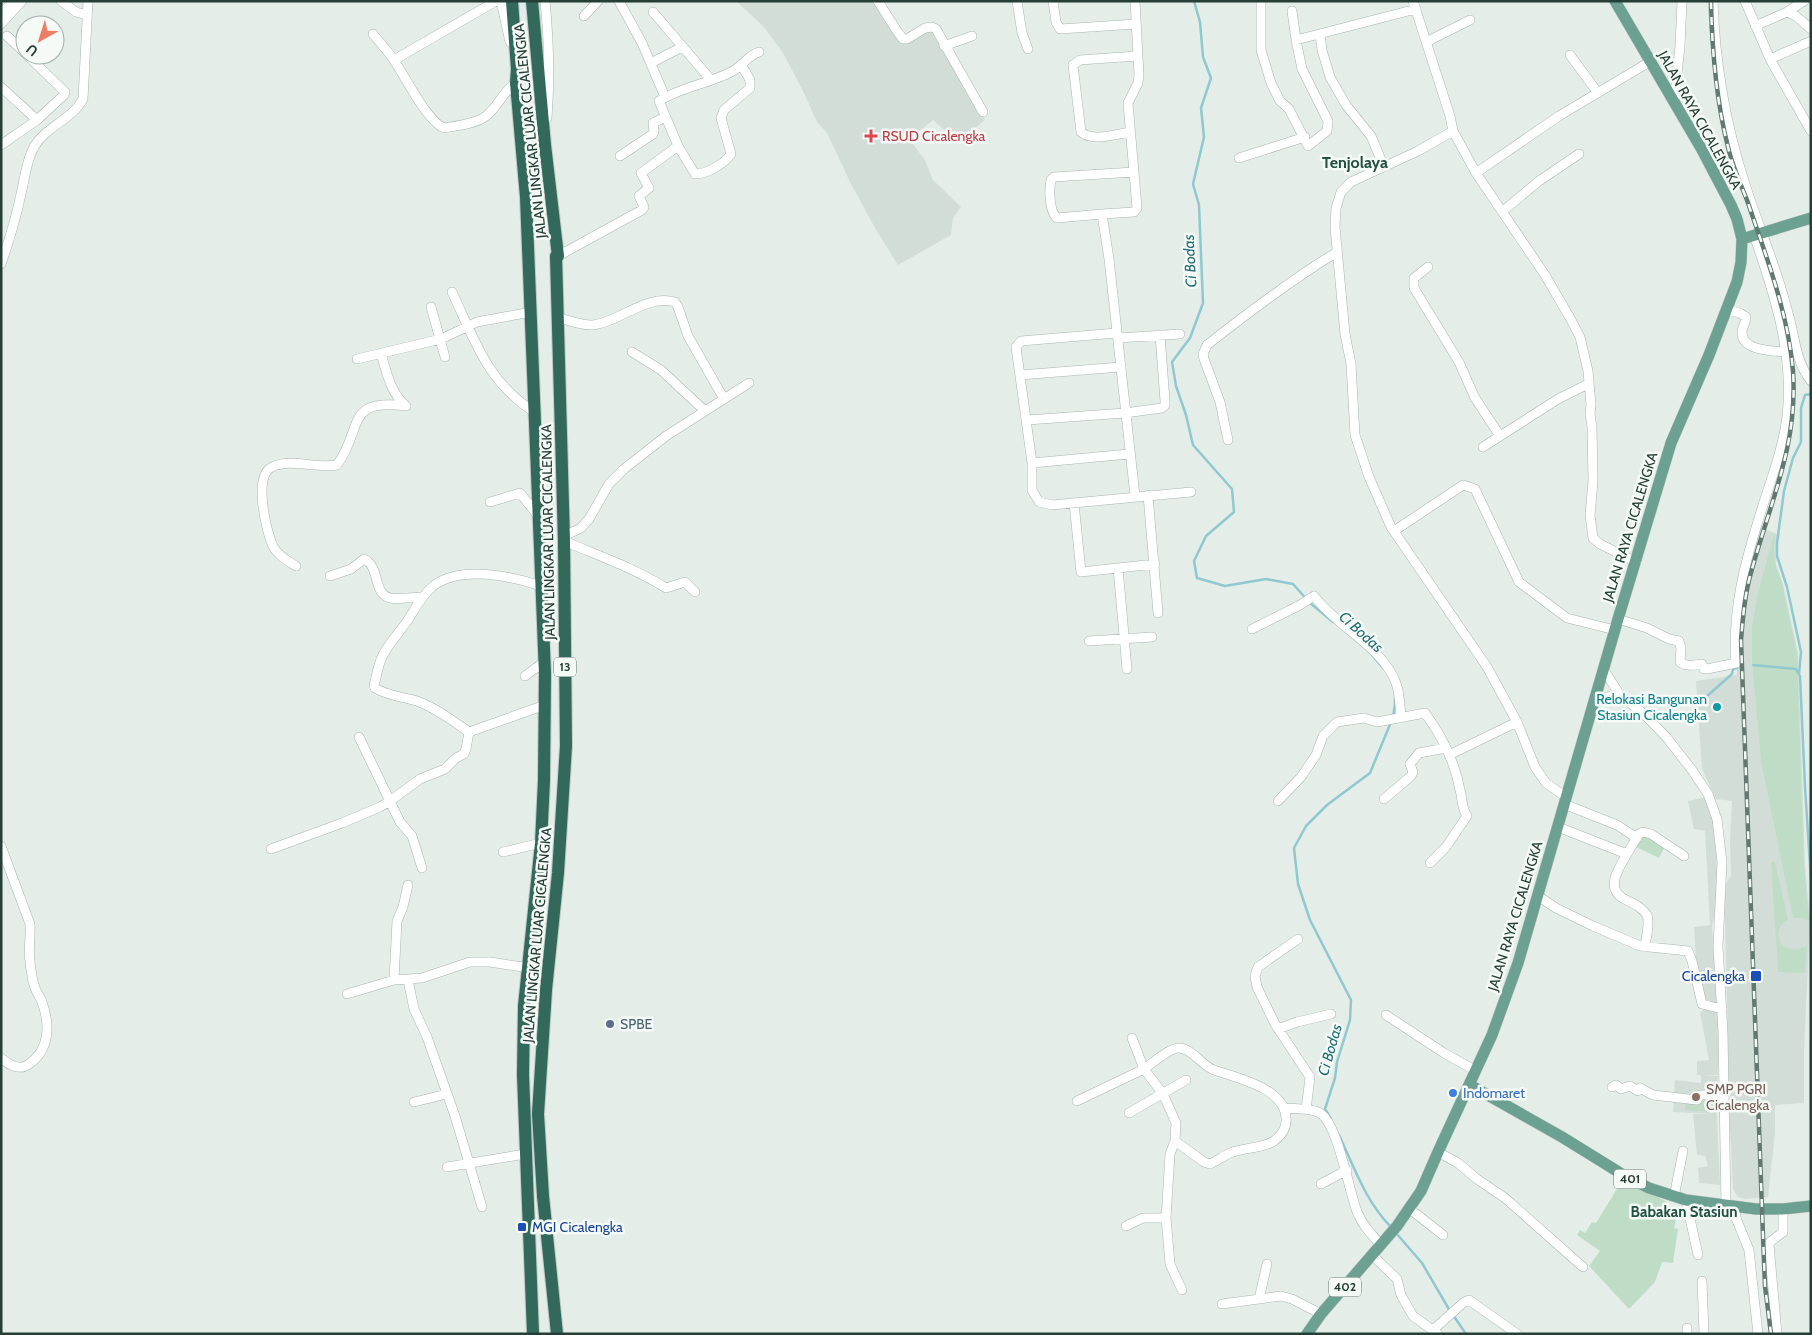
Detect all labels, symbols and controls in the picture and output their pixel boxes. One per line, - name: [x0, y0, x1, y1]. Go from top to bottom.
- north arrow: [15, 15, 65, 65]
- street label: JALAN LINGKAR LUAR CICALENGKA: [510, 22, 550, 240]
- text: U: [22, 40, 41, 60]
- street label: JALAN RAYA CICALENGKA: [1654, 47, 1746, 193]
- place label: RSUD Cicalengka: [882, 127, 986, 145]
- marker: RSUD Cicalengka: [864, 129, 878, 143]
- district label: Tenjolaya: [1322, 153, 1388, 172]
- water label: Ci Bodas: [1180, 234, 1200, 288]
- street label: JALAN LINGKAR LUAR CICALENGKA: [537, 424, 559, 641]
- street label: JALAN RAYA CICALENGKA: [1598, 449, 1661, 605]
- water label: Ci Bodas: [1335, 608, 1387, 657]
- road number: 13: [554, 658, 576, 676]
- place label: Relokasi Bangunan Stasiun Cicalengka: [1596, 690, 1707, 724]
- marker: Relokasi Bangunan Stasiun Cicalengka: [1711, 701, 1723, 713]
- street label: JALAN LINGKAR LUAR CICALENGKA: [519, 826, 555, 1044]
- street label: JALAN RAYA CICALENGKA: [1483, 838, 1546, 994]
- place label: Cicalengka: [1682, 967, 1745, 985]
- marker: Cicalengka: [1749, 969, 1763, 983]
- place label: SPBE: [620, 1015, 653, 1033]
- marker: SPBE: [604, 1018, 616, 1030]
- water label: Ci Bodas: [1314, 1022, 1346, 1078]
- place label: SMP PGRI Cicalengka: [1706, 1080, 1770, 1114]
- place label: Indomaret: [1463, 1084, 1525, 1102]
- marker: Indomaret: [1447, 1087, 1459, 1099]
- marker: SMP PGRI Cicalengka: [1690, 1091, 1702, 1103]
- road number: 401: [1614, 1170, 1646, 1188]
- district label: Babakan Stasiun: [1631, 1203, 1737, 1221]
- place label: MGI Cicalengka: [532, 1218, 623, 1236]
- marker: MGI Cicalengka: [516, 1221, 528, 1233]
- road number: 402: [1329, 1277, 1361, 1296]

